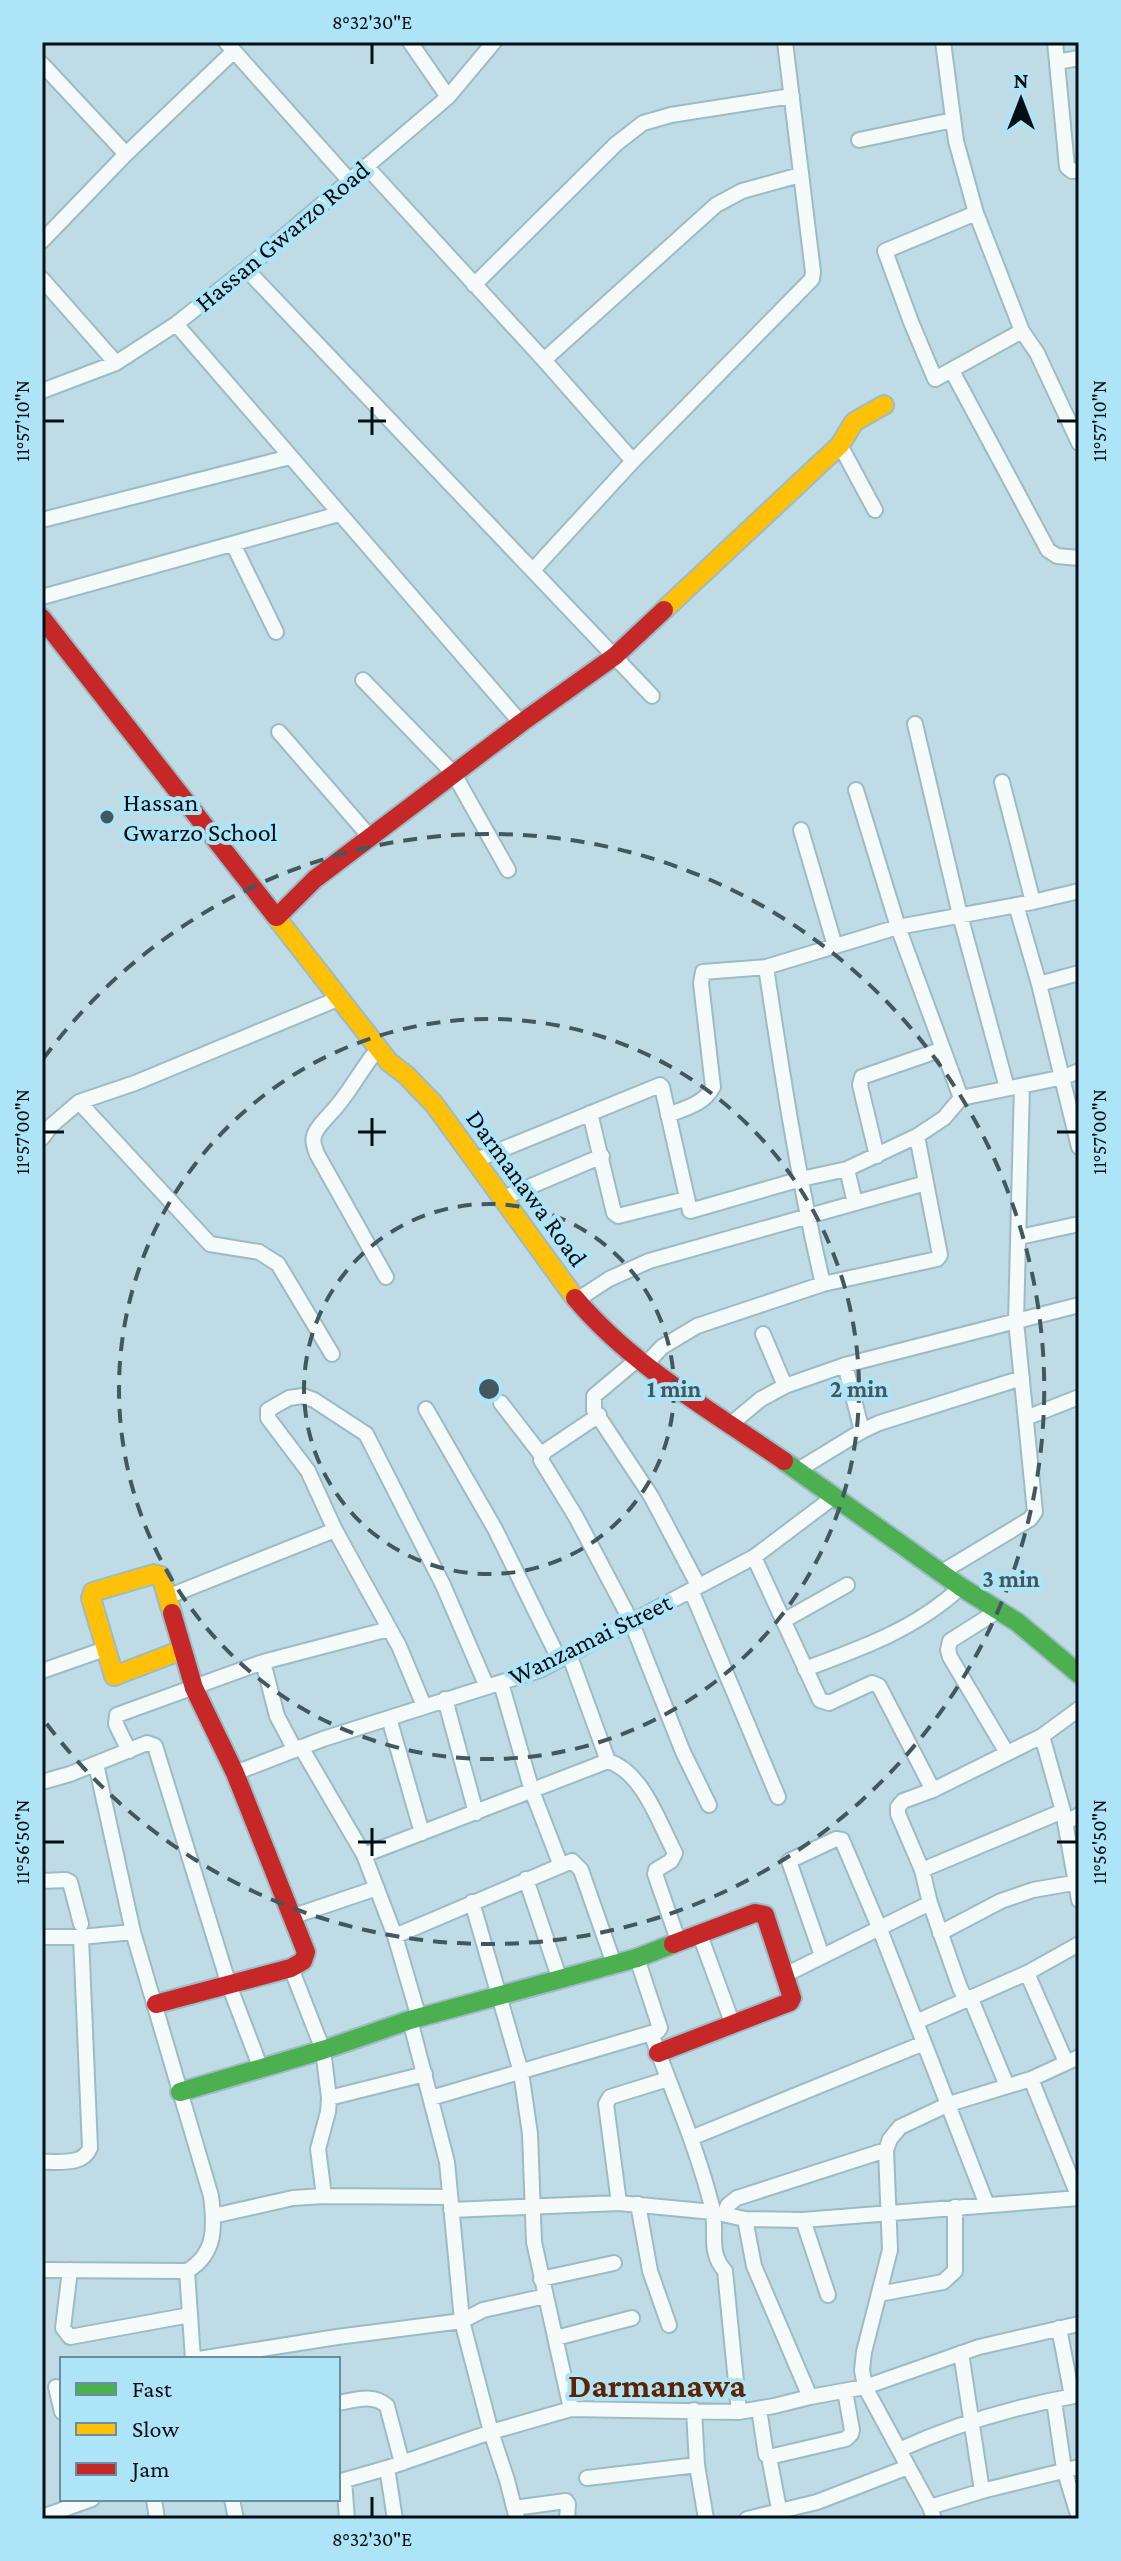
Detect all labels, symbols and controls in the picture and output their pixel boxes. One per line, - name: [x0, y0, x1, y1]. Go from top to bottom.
- text: 8°32'30"E: [332, 11, 412, 33]
- north arrow: [981, 60, 1061, 140]
- text: N: [1014, 68, 1029, 93]
- street label: Hassan Gwarzo Road: [189, 155, 375, 318]
- text: 11°57'10"N: [11, 380, 33, 462]
- text: 11°57'10"N: [1088, 380, 1110, 462]
- place label: Hassan Gwarzo School: [123, 788, 278, 847]
- marker: Hassan Gwarzo School: [98, 808, 116, 826]
- text: 11°57'00"N: [11, 1089, 33, 1175]
- text: 11°57'00"N: [1088, 1089, 1110, 1175]
- street label: Darmanawa Road: [460, 1105, 593, 1272]
- centre of rings: [475, 1375, 503, 1403]
- text: 1 min: [647, 1375, 702, 1402]
- text: 2 min: [830, 1375, 888, 1402]
- text: 3 min: [982, 1565, 1040, 1592]
- street label: Wanzamai Street: [504, 1587, 677, 1691]
- text: 11°56'50"N: [11, 1800, 33, 1884]
- text: 11°56'50"N: [1088, 1800, 1110, 1884]
- legend: [60, 2357, 340, 2501]
- district label: Darmanawa: [568, 2367, 746, 2404]
- text: Fast: [132, 2375, 173, 2402]
- text: Slow: [132, 2415, 179, 2442]
- text: Jam: [130, 2455, 170, 2482]
- text: 8°32'30"E: [332, 2528, 412, 2550]

